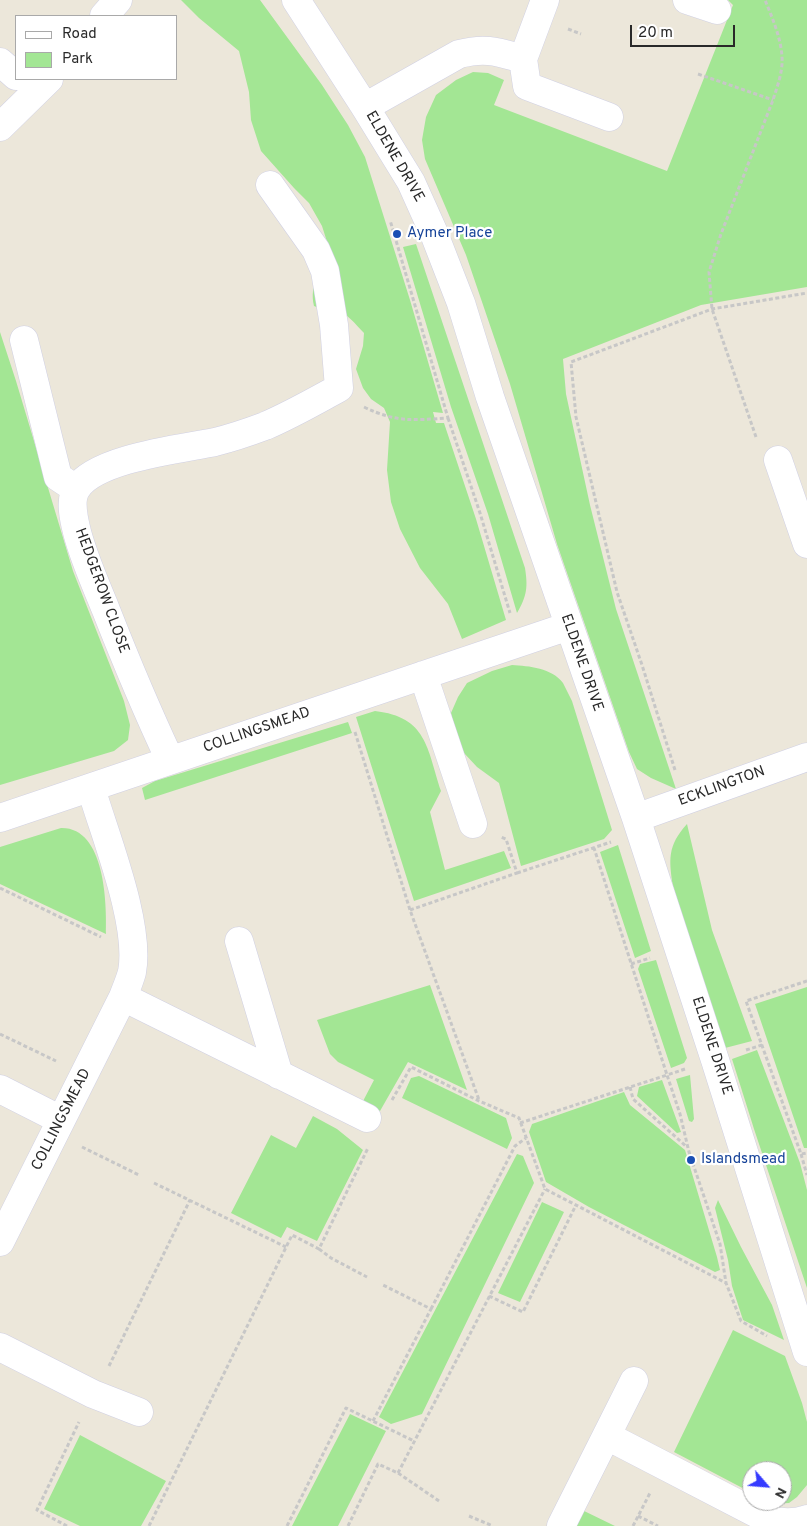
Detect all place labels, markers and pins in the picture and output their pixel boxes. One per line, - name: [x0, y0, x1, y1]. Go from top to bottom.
- place label: Aymer Place: [407, 225, 492, 243]
- marker: Aymer Place: [391, 228, 403, 240]
- place label: Islandsmead: [701, 1151, 786, 1169]
- marker: Islandsmead: [685, 1154, 697, 1166]

